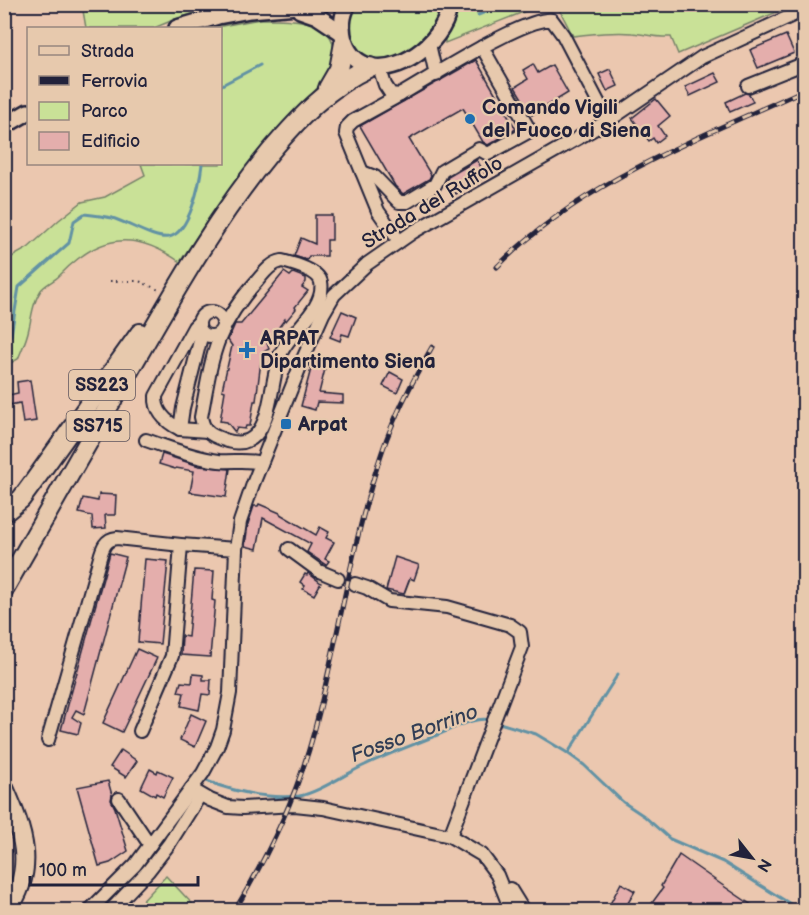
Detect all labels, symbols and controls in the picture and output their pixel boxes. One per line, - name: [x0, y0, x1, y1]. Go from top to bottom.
- legend: [27, 27, 222, 165]
- text: Strada: [81, 41, 134, 62]
- text: Ferrovia: [81, 71, 148, 92]
- place label: Comando Vigili del Fuoco di Siena: [482, 96, 651, 143]
- text: Parco: [81, 101, 128, 122]
- marker: Comando Vigili del Fuoco di Siena: [463, 112, 477, 126]
- text: Edificio: [81, 131, 140, 152]
- street label: Strada del Ruffolo: [358, 151, 507, 254]
- place label: ARPAT Dipartimento Siena: [259, 327, 436, 374]
- marker: ARPAT Dipartimento Siena: [238, 341, 256, 359]
- road number: SS223: [69, 370, 135, 400]
- road number: SS715: [66, 411, 130, 441]
- place label: Arpat: [297, 413, 348, 437]
- marker: Arpat: [279, 417, 293, 431]
- water label: Fosso Borrino: [347, 699, 481, 768]
- north arrow: [722, 828, 782, 888]
- scale bar: [30, 849, 198, 887]
- text: N: [752, 855, 775, 875]
- text: 100 m: [39, 860, 87, 881]

